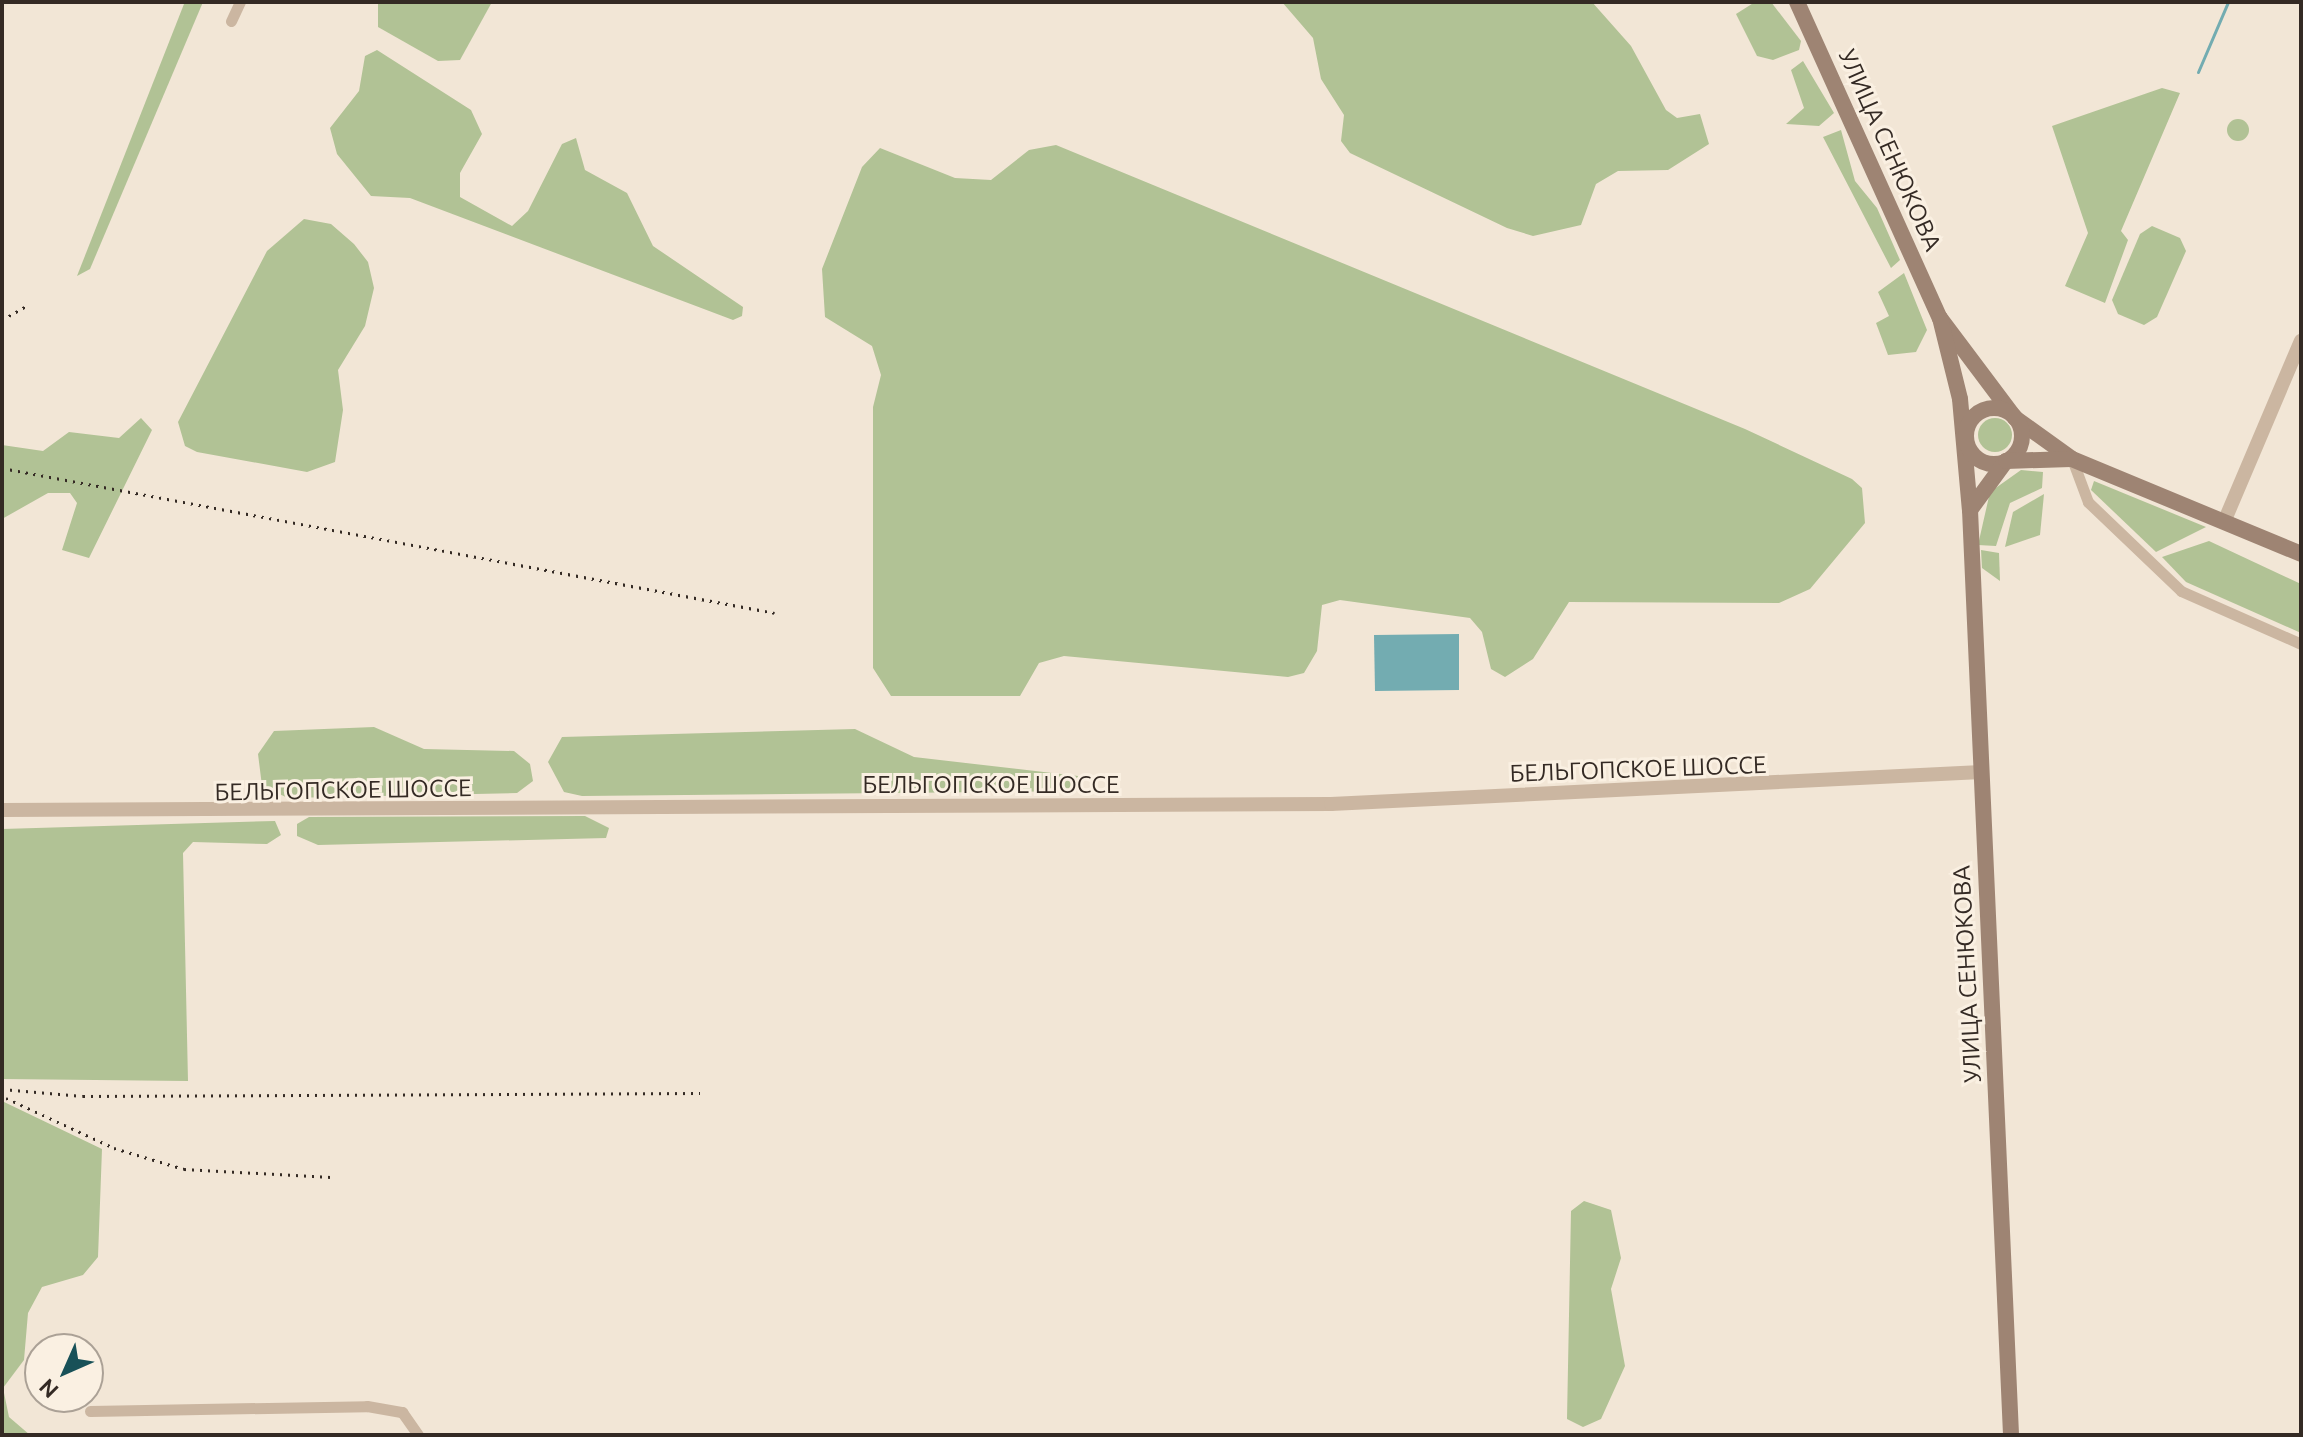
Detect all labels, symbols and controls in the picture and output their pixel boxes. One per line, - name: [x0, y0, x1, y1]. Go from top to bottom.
- street label: УЛИЦА СЕНЮКОВА: [1833, 45, 1947, 255]
- street label: БЕЛЬГОПСКОЕ ШОССЕ: [1509, 750, 1767, 788]
- street label: БЕЛЬГОПСКОЕ ШОССЕ: [863, 771, 1119, 799]
- street label: БЕЛЬГОПСКОЕ ШОССЕ: [214, 773, 472, 807]
- street label: УЛИЦА СЕНЮКОВА: [1947, 865, 1987, 1083]
- north arrow: [24, 1333, 104, 1413]
- text: N: [33, 1374, 63, 1404]

